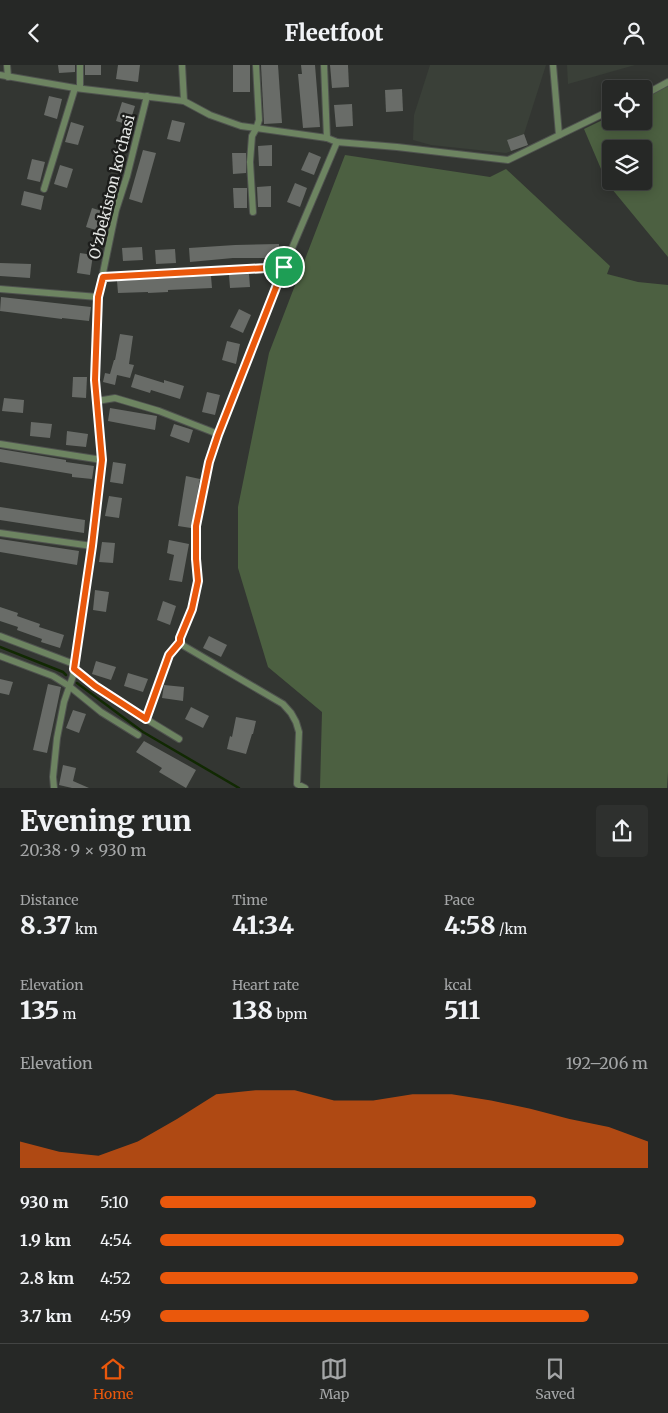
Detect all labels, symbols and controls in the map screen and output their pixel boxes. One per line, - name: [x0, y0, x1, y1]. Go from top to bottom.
- icon: back: [20, 19, 48, 47]
- text: Fleetfoot: [285, 19, 383, 47]
- icon: person: [620, 19, 648, 47]
- map controls: [602, 80, 652, 190]
- button: locate: [602, 80, 652, 130]
- street label: O‘zbekiston ko‘chasi: [84, 113, 139, 261]
- button: layers: [602, 140, 652, 190]
- pin: [263, 246, 305, 288]
- icon: arrive: [270, 253, 298, 281]
- text: Evening run: [20, 803, 191, 839]
- button: share: [596, 805, 648, 857]
- text: 20:38 · 9 × 930 m: [20, 840, 146, 860]
- text: Distance: [20, 891, 79, 909]
- text: Time: [232, 891, 268, 909]
- text: Pace: [444, 891, 475, 909]
- text: 8.37: [20, 909, 72, 941]
- text: 41:34: [232, 909, 294, 941]
- text: 4:58: [444, 909, 496, 941]
- text: km: [72, 920, 98, 938]
- text: /km: [496, 920, 527, 938]
- text: Elevation: [20, 976, 84, 994]
- text: Heart rate: [232, 976, 299, 994]
- text: kcal: [444, 976, 472, 994]
- text: 135: [20, 994, 59, 1026]
- text: 138: [232, 994, 273, 1026]
- text: 511: [444, 994, 480, 1026]
- text: m: [59, 1005, 76, 1023]
- text: bpm: [273, 1005, 307, 1023]
- text: Elevation: [20, 1053, 93, 1073]
- text: 192–206 m: [566, 1053, 648, 1073]
- text: 930 m: [20, 1192, 69, 1212]
- text: 5:10: [100, 1192, 129, 1212]
- text: 1.9 km: [20, 1230, 71, 1250]
- text: 4:54: [100, 1230, 132, 1250]
- text: 2.8 km: [20, 1268, 74, 1288]
- text: 4:52: [100, 1268, 131, 1288]
- text: 3.7 km: [20, 1306, 72, 1326]
- text: 4:59: [100, 1306, 131, 1326]
- tab: Home: [93, 1355, 133, 1403]
- tab: Map: [319, 1355, 349, 1403]
- tab: Saved: [535, 1355, 575, 1403]

